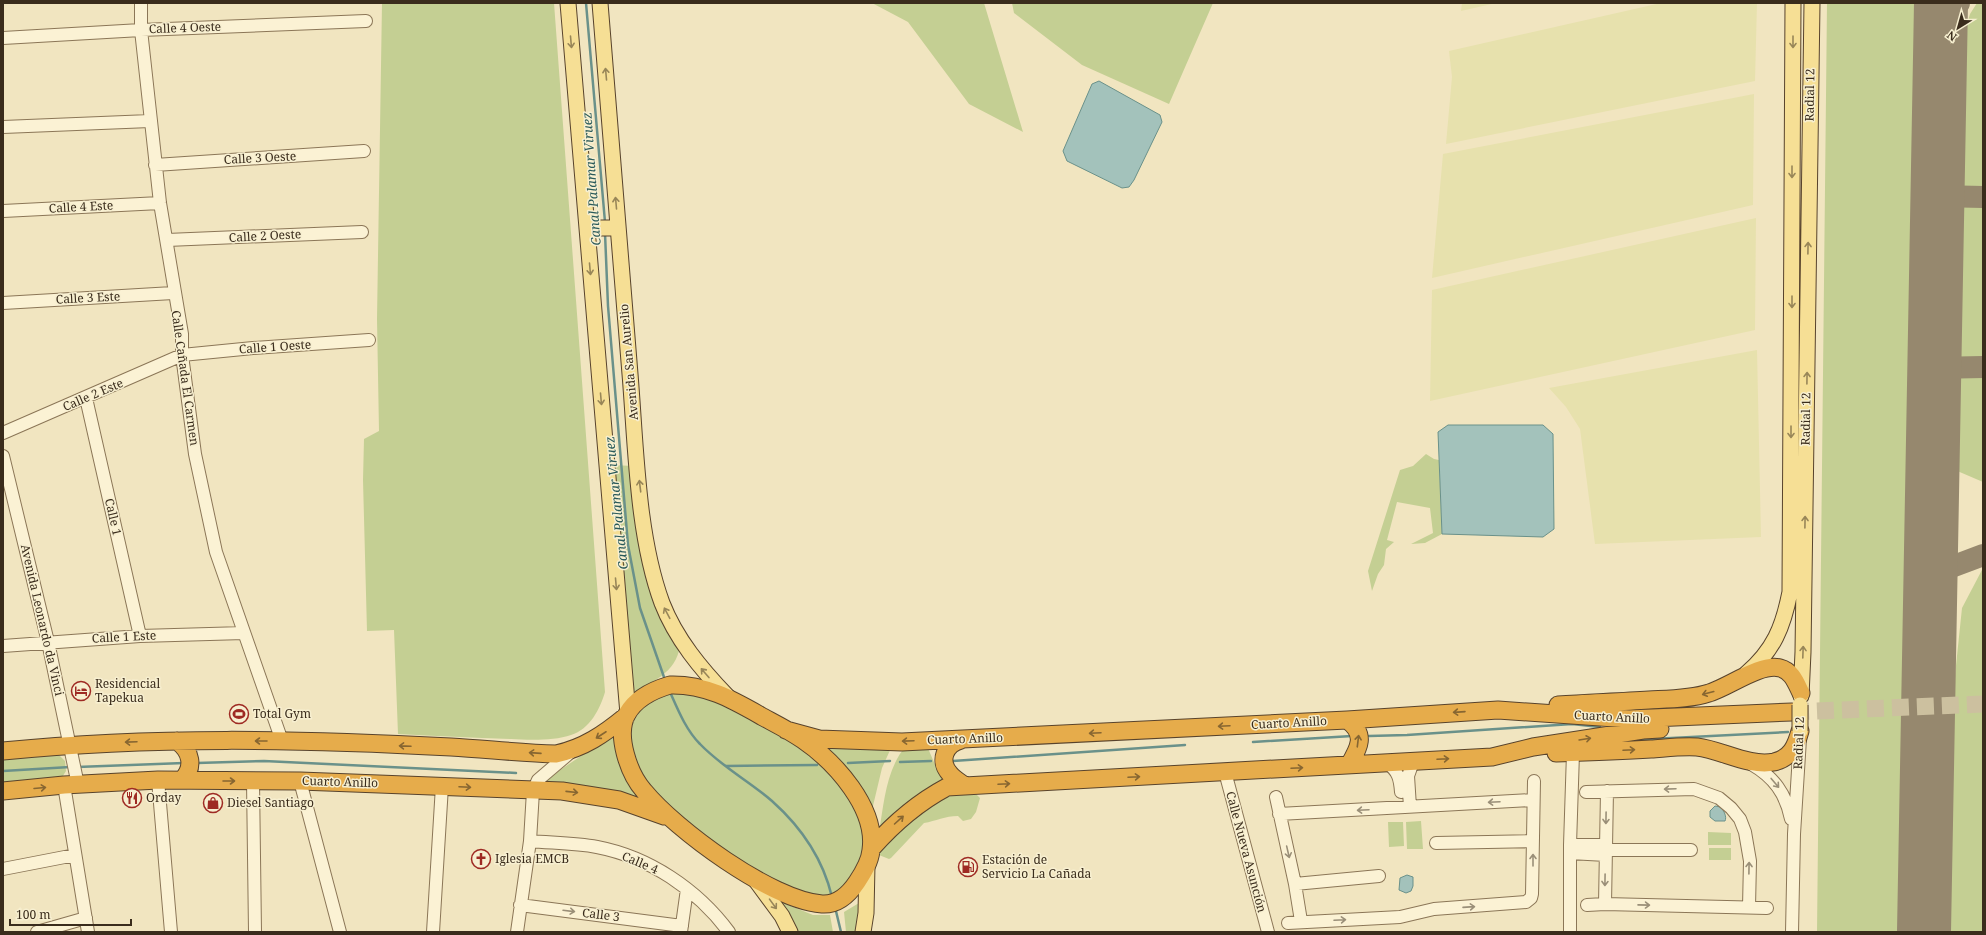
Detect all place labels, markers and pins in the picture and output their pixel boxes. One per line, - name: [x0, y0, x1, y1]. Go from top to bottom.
- place label: Residencial Tapekua: [95, 675, 161, 706]
- hotel icon: Residencial Tapekua: [70, 680, 92, 702]
- sports icon: Total Gym: [228, 703, 250, 725]
- place label: Total Gym: [253, 705, 311, 722]
- restaurant icon: Orday: [121, 787, 143, 809]
- place label: Orday: [146, 789, 181, 806]
- shop icon: Diesel Santiago: [202, 792, 224, 814]
- place label: Diesel Santiago: [227, 794, 314, 811]
- church icon: Iglesia EMCB: [470, 848, 492, 870]
- place label: Iglesia EMCB: [495, 850, 569, 867]
- place label: Estación de Servicio La Cañada: [982, 851, 1092, 882]
- fuel station icon: Estación de Servicio La Cañada: [957, 856, 979, 878]

